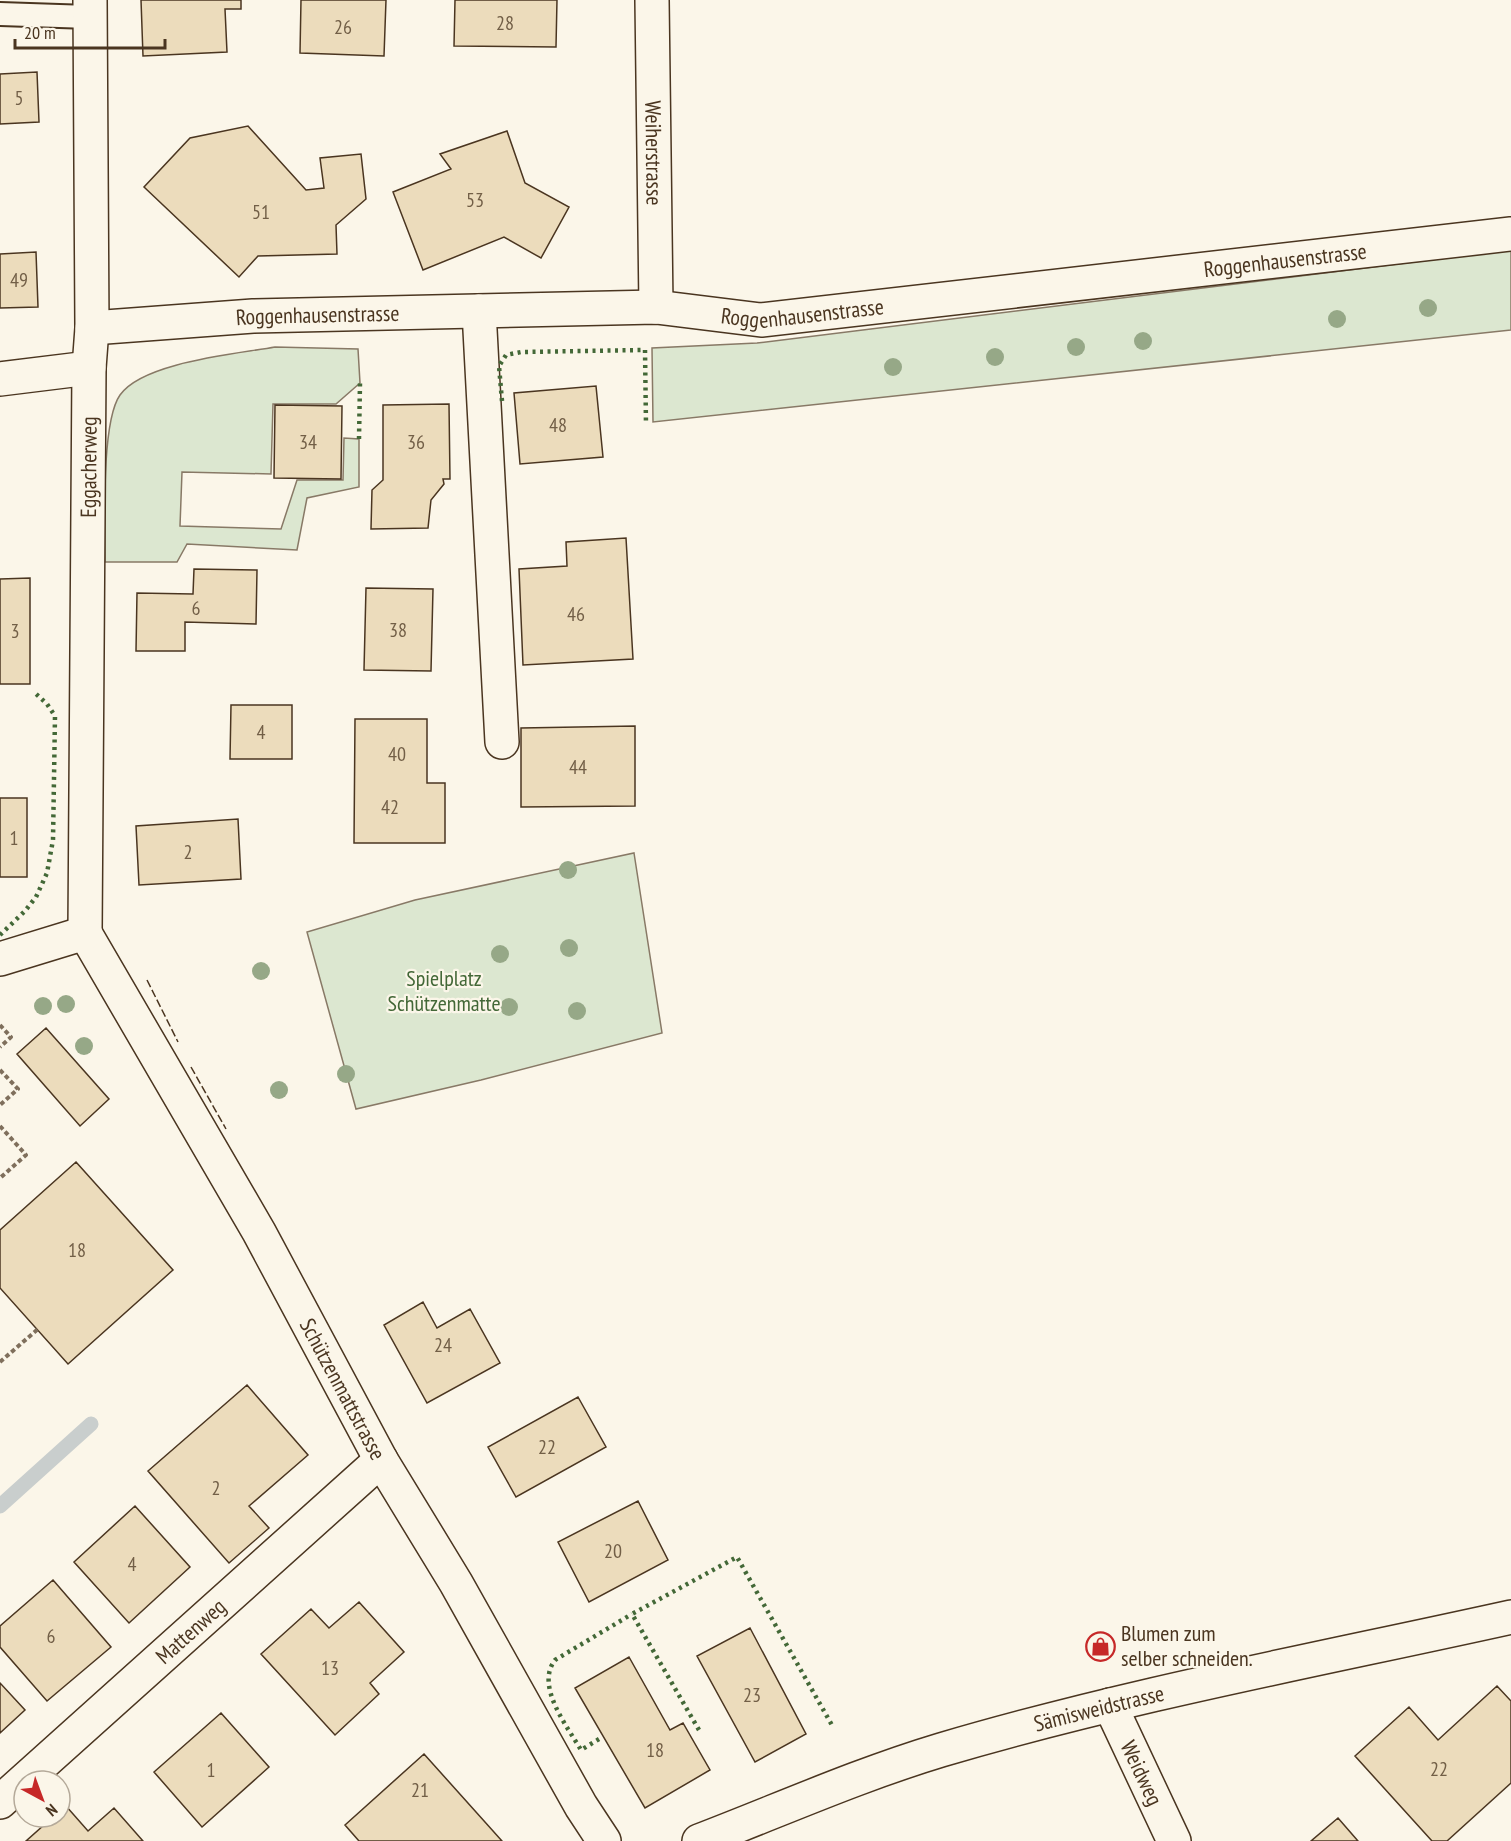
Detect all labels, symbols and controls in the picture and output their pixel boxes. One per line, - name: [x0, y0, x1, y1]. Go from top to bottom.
- house number: 28: [496, 10, 514, 36]
- scale bar: [15, 12, 165, 50]
- house number: 26: [334, 14, 352, 40]
- text: 20 m: [24, 21, 56, 44]
- house number: 5: [15, 85, 24, 111]
- street label: Weiherstrasse: [639, 100, 669, 206]
- house number: 53: [466, 187, 484, 213]
- house number: 51: [252, 199, 270, 225]
- street label: Roggenhausenstrasse: [1202, 237, 1368, 283]
- house number: 49: [10, 267, 28, 293]
- street label: Roggenhausenstrasse: [719, 292, 885, 334]
- street label: Roggenhausenstrasse: [235, 299, 400, 331]
- house number: 48: [549, 412, 567, 438]
- street label: Eggacherweg: [74, 416, 103, 518]
- house number: 34: [299, 429, 317, 455]
- house number: 36: [407, 429, 425, 455]
- house number: 6: [192, 595, 201, 621]
- house number: 46: [567, 601, 585, 627]
- house number: 38: [389, 617, 407, 643]
- house number: 3: [11, 618, 20, 644]
- house number: 4: [257, 719, 266, 745]
- house number: 40: [388, 741, 406, 767]
- house number: 44: [569, 754, 587, 780]
- house number: 42: [381, 794, 399, 820]
- house number: 1: [10, 825, 19, 851]
- house number: 2: [184, 839, 193, 865]
- park label: Spielplatz Schützenmatte: [387, 964, 501, 1017]
- house number: 18: [68, 1237, 86, 1263]
- street label: Schützenmattstrasse: [294, 1313, 392, 1465]
- house number: 24: [434, 1332, 452, 1358]
- house number: 22: [538, 1434, 556, 1460]
- house number: 2: [212, 1475, 221, 1501]
- house number: 20: [604, 1538, 622, 1564]
- house number: 4: [128, 1551, 137, 1577]
- street label: Mattenweg: [150, 1592, 231, 1670]
- place label: Blumen zum selber schneiden.: [1121, 1619, 1253, 1672]
- house number: 6: [47, 1623, 56, 1649]
- shop icon: Blumen zum selber schneiden.: [1084, 1630, 1116, 1662]
- house number: 13: [321, 1655, 339, 1681]
- street label: Sämisweidstrasse: [1031, 1679, 1167, 1738]
- house number: 23: [743, 1682, 761, 1708]
- street label: Weidweg: [1115, 1736, 1169, 1810]
- house number: 18: [646, 1737, 664, 1763]
- house number: 22: [1430, 1756, 1448, 1782]
- house number: 1: [207, 1757, 216, 1783]
- north arrow: [12, 1769, 72, 1829]
- house number: 21: [411, 1777, 429, 1803]
- text: N: [42, 1800, 62, 1821]

